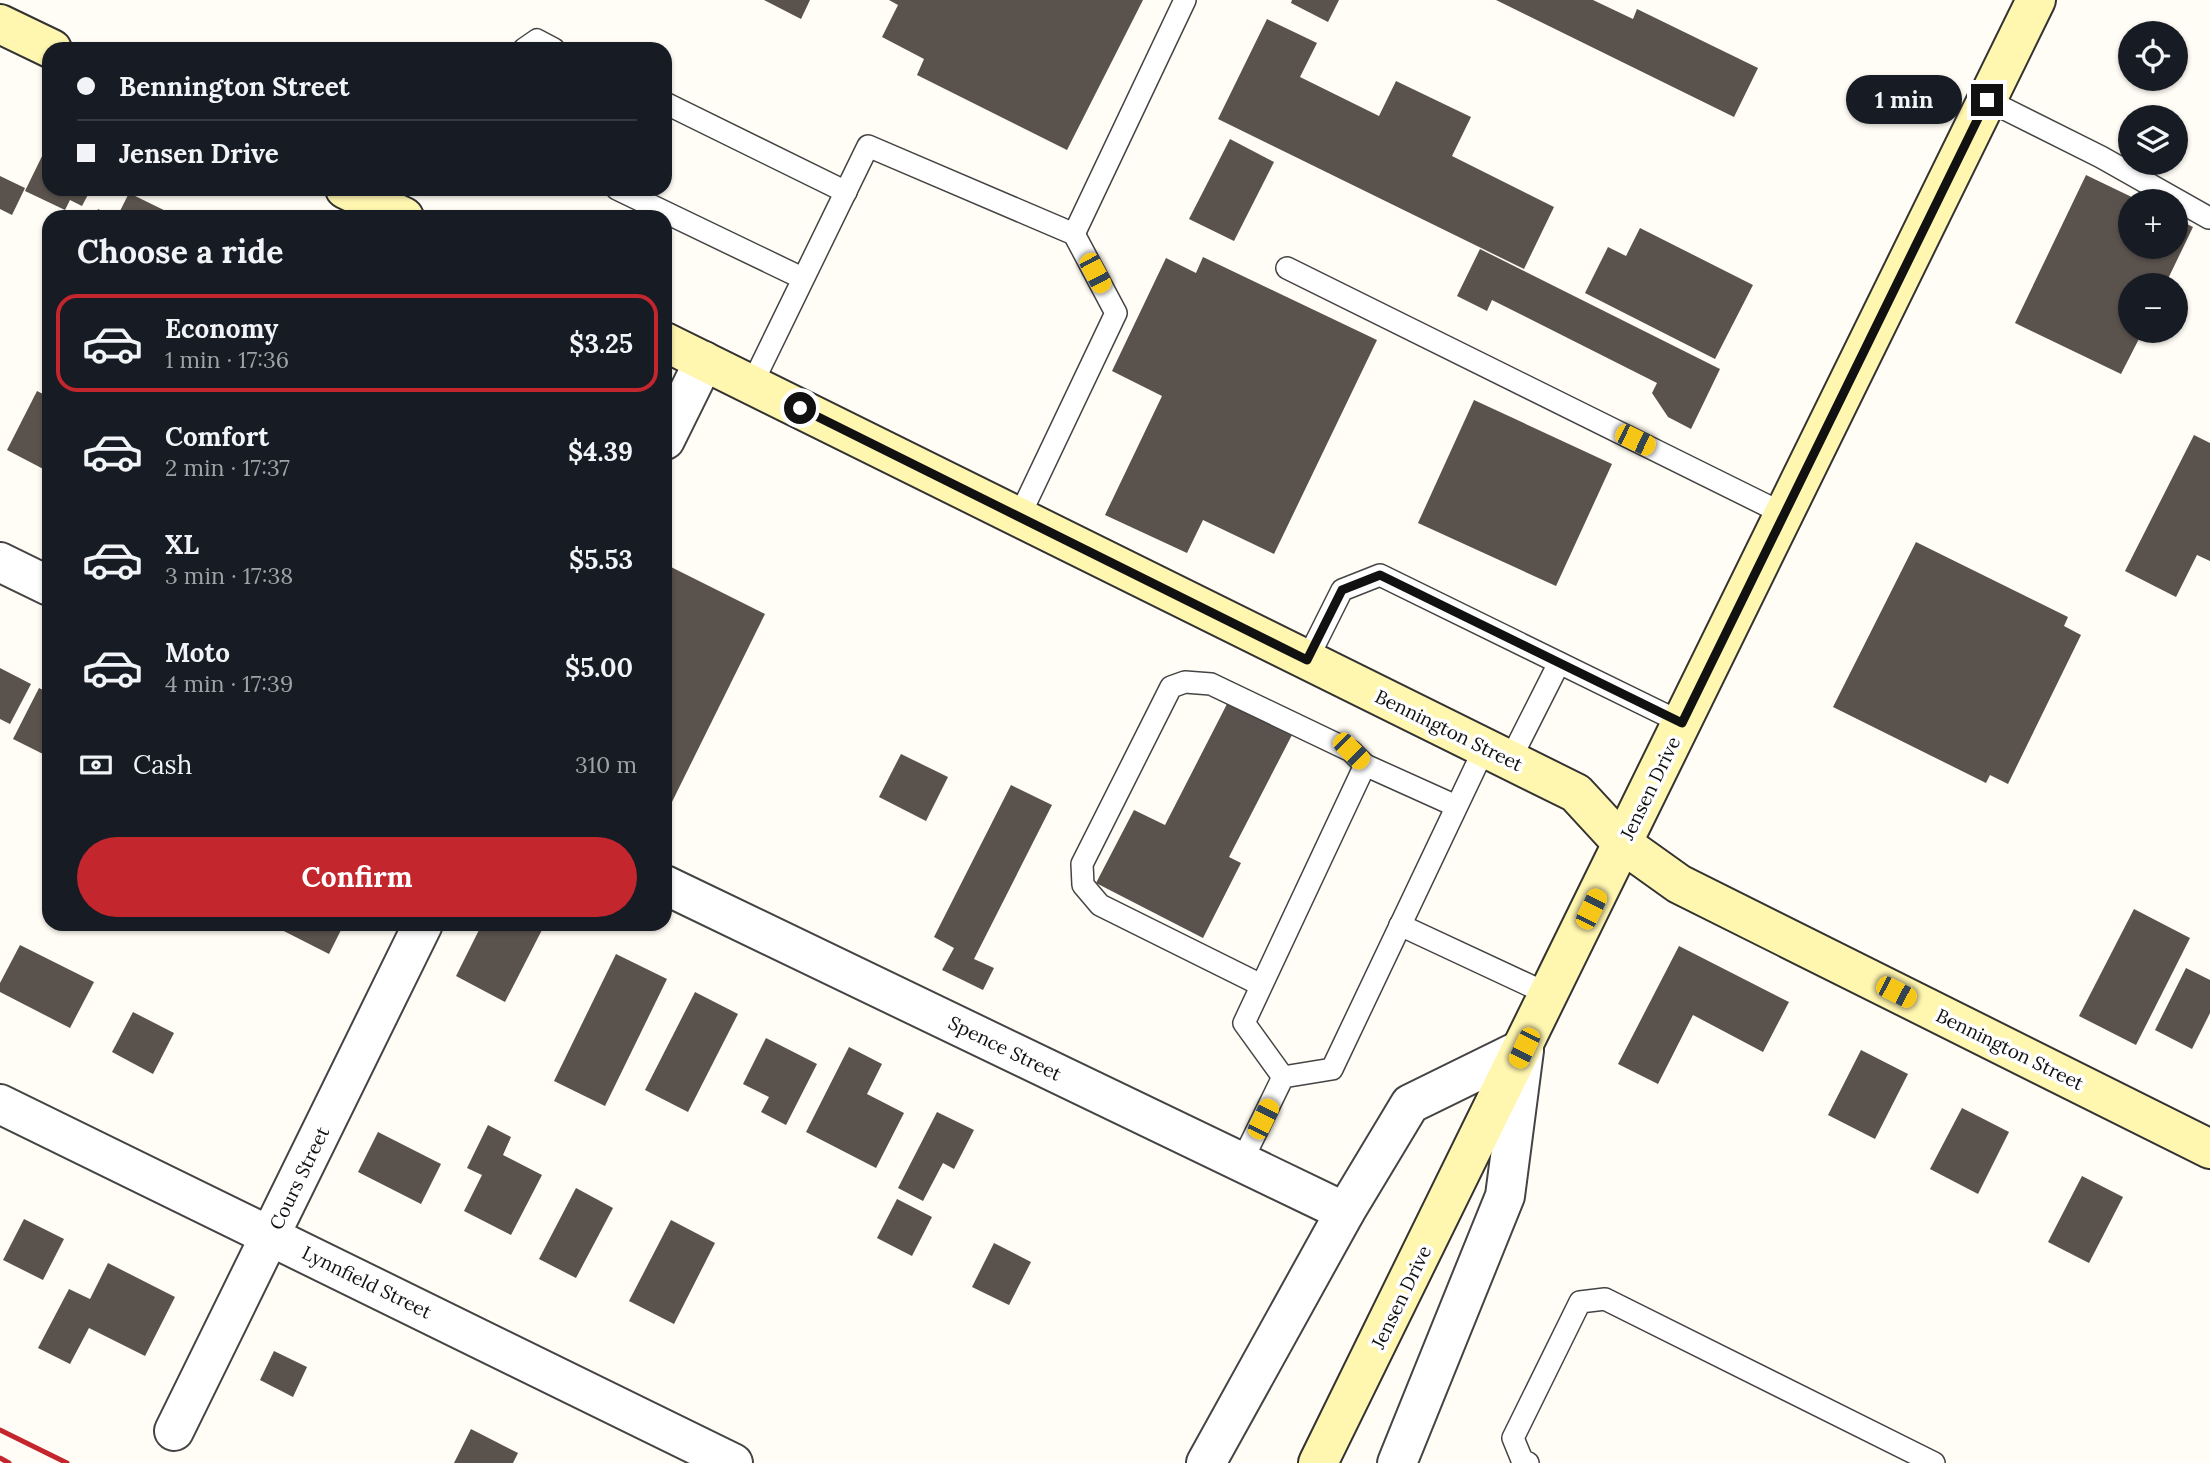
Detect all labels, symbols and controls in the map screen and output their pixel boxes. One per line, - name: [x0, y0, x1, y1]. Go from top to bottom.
- map controls: [2118, 21, 2188, 343]
- button: locate: [2118, 21, 2188, 91]
- text: Bennington Street: [119, 70, 349, 103]
- callout: 1 min: [1847, 76, 1962, 124]
- route end: [1971, 84, 2003, 116]
- text: 1 min: [1875, 85, 1933, 114]
- button: layers: [2118, 105, 2188, 175]
- text: Jensen Drive: [119, 137, 279, 170]
- button: +: [2118, 189, 2188, 259]
- text: Choose a ride: [77, 231, 284, 272]
- car: [1076, 250, 1115, 296]
- button: −: [2118, 273, 2188, 343]
- icon: car: [81, 312, 144, 375]
- text: Economy: [165, 312, 278, 345]
- text: $3.25: [569, 327, 633, 360]
- text: 1 min · 17:36: [165, 345, 289, 374]
- route start: [784, 392, 816, 424]
- icon: car: [81, 420, 144, 483]
- text: Comfort: [165, 420, 269, 453]
- car: [1612, 421, 1659, 459]
- text: $4.39: [568, 435, 633, 468]
- text: 2 min · 17:37: [165, 453, 290, 482]
- icon: car: [81, 528, 144, 591]
- text: XL: [165, 528, 199, 561]
- text: $5.53: [569, 543, 633, 576]
- text: 3 min · 17:38: [165, 561, 293, 590]
- icon: car: [81, 636, 144, 699]
- text: Moto: [165, 636, 230, 669]
- text: $5.00: [565, 651, 633, 684]
- text: 4 min · 17:39: [165, 669, 293, 698]
- street label: Bennington Street: [1371, 684, 1527, 776]
- car: [1329, 729, 1374, 773]
- street label: Jensen Drive: [1614, 733, 1685, 844]
- icon: cash: [77, 746, 115, 784]
- text: Cash: [133, 748, 192, 781]
- text: 310 m: [575, 750, 637, 779]
- button: Confirm: [77, 837, 637, 917]
- car: [1573, 886, 1610, 932]
- car: [1873, 973, 1920, 1011]
- street label: Bennington Street: [1932, 1003, 2088, 1095]
- street label: Spence Street: [944, 1010, 1066, 1086]
- car: [1506, 1025, 1543, 1071]
- car: [1245, 1096, 1282, 1142]
- street label: Cours Street: [264, 1122, 335, 1233]
- street label: Lynnfield Street: [298, 1240, 436, 1324]
- street label: Jensen Drive: [1365, 1242, 1436, 1353]

